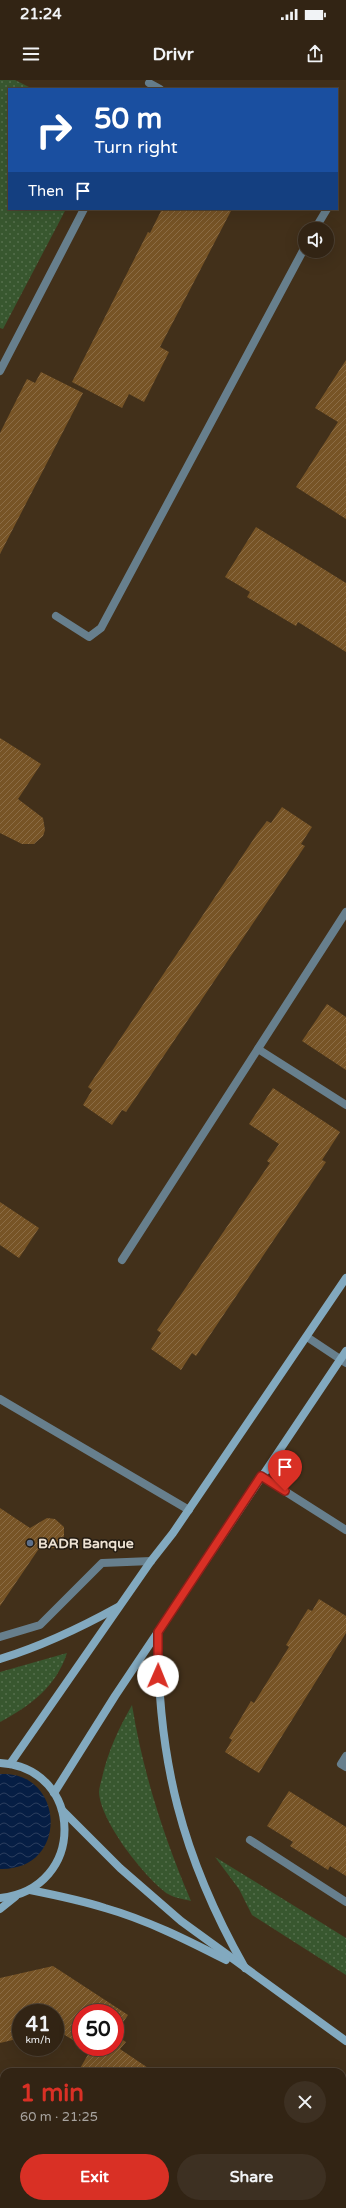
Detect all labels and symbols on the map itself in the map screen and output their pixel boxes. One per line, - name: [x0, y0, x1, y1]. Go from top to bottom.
- pin: [268, 1450, 302, 1491]
- place label: BADR Banque: [38, 1535, 134, 1552]
- marker: BADR Banque: [25, 1538, 35, 1548]
- position arrow: [137, 1655, 179, 1697]
- speed limit sign: 50: [72, 2004, 124, 2056]

